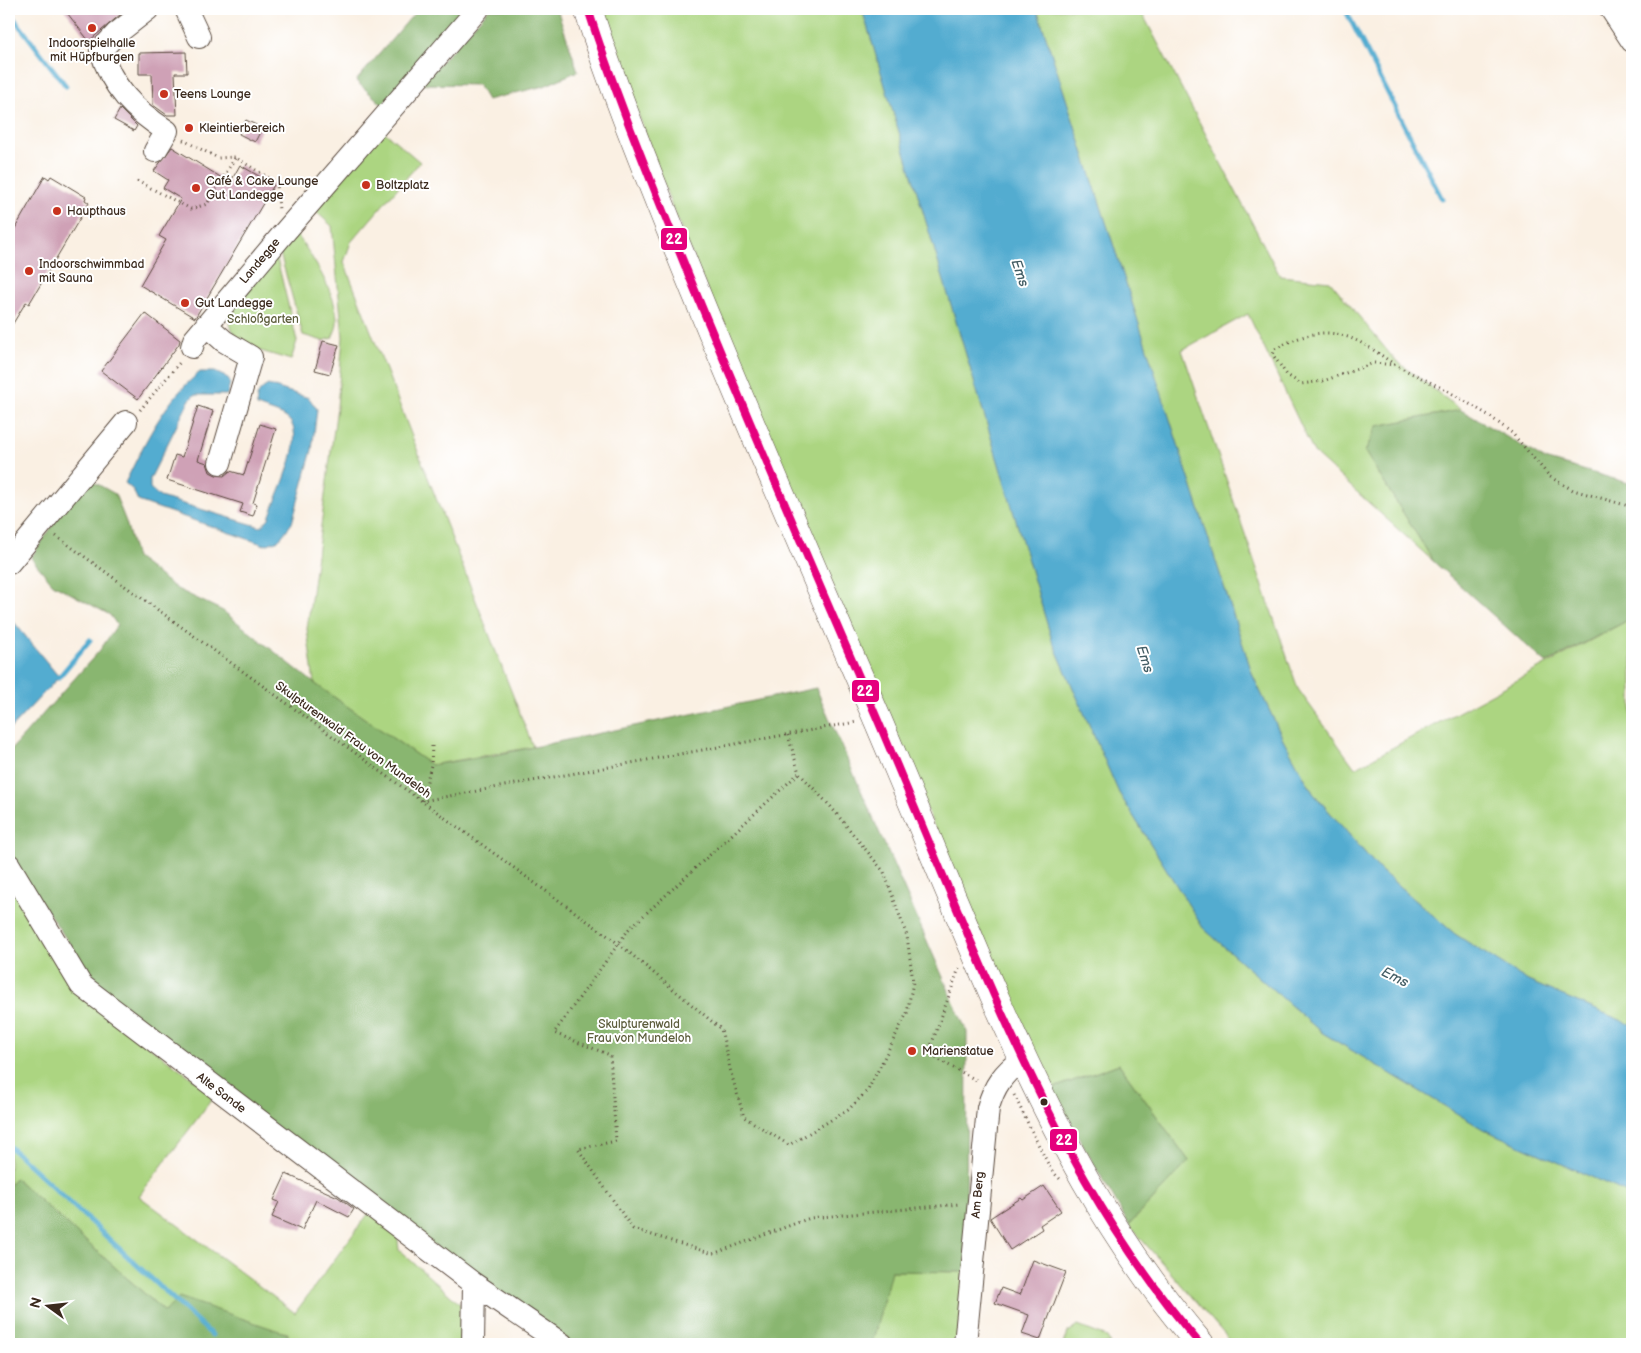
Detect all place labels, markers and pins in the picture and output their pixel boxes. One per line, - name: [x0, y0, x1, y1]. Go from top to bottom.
- marker: Indoorspielhalle mit Hüpfburgen: [86, 22, 98, 34]
- place label: Indoorspielhalle mit Hüpfburgen: [49, 36, 135, 65]
- place label: Teens Lounge: [174, 87, 251, 102]
- marker: Teens Lounge: [158, 88, 170, 100]
- place label: Kleintierbereich: [199, 121, 285, 136]
- marker: Kleintierbereich: [183, 122, 195, 134]
- place label: Café & Cake Lounge Gut Landegge: [206, 174, 318, 203]
- place label: Boltzplatz: [376, 178, 429, 193]
- marker: Boltzplatz: [360, 179, 372, 191]
- marker: Café & Cake Lounge Gut Landegge: [190, 182, 202, 194]
- place label: Haupthaus: [67, 204, 126, 219]
- marker: Haupthaus: [51, 205, 63, 217]
- place label: Indoorschwimmbad mit Sauna: [39, 257, 145, 286]
- marker: Indoorschwimmbad mit Sauna: [23, 265, 35, 277]
- place label: Gut Landegge: [195, 296, 273, 311]
- marker: Gut Landegge: [179, 297, 191, 309]
- place label: Marienstatue: [922, 1044, 994, 1059]
- marker: Marienstatue: [906, 1045, 918, 1057]
- unlabelled marker: [1039, 1097, 1049, 1107]

